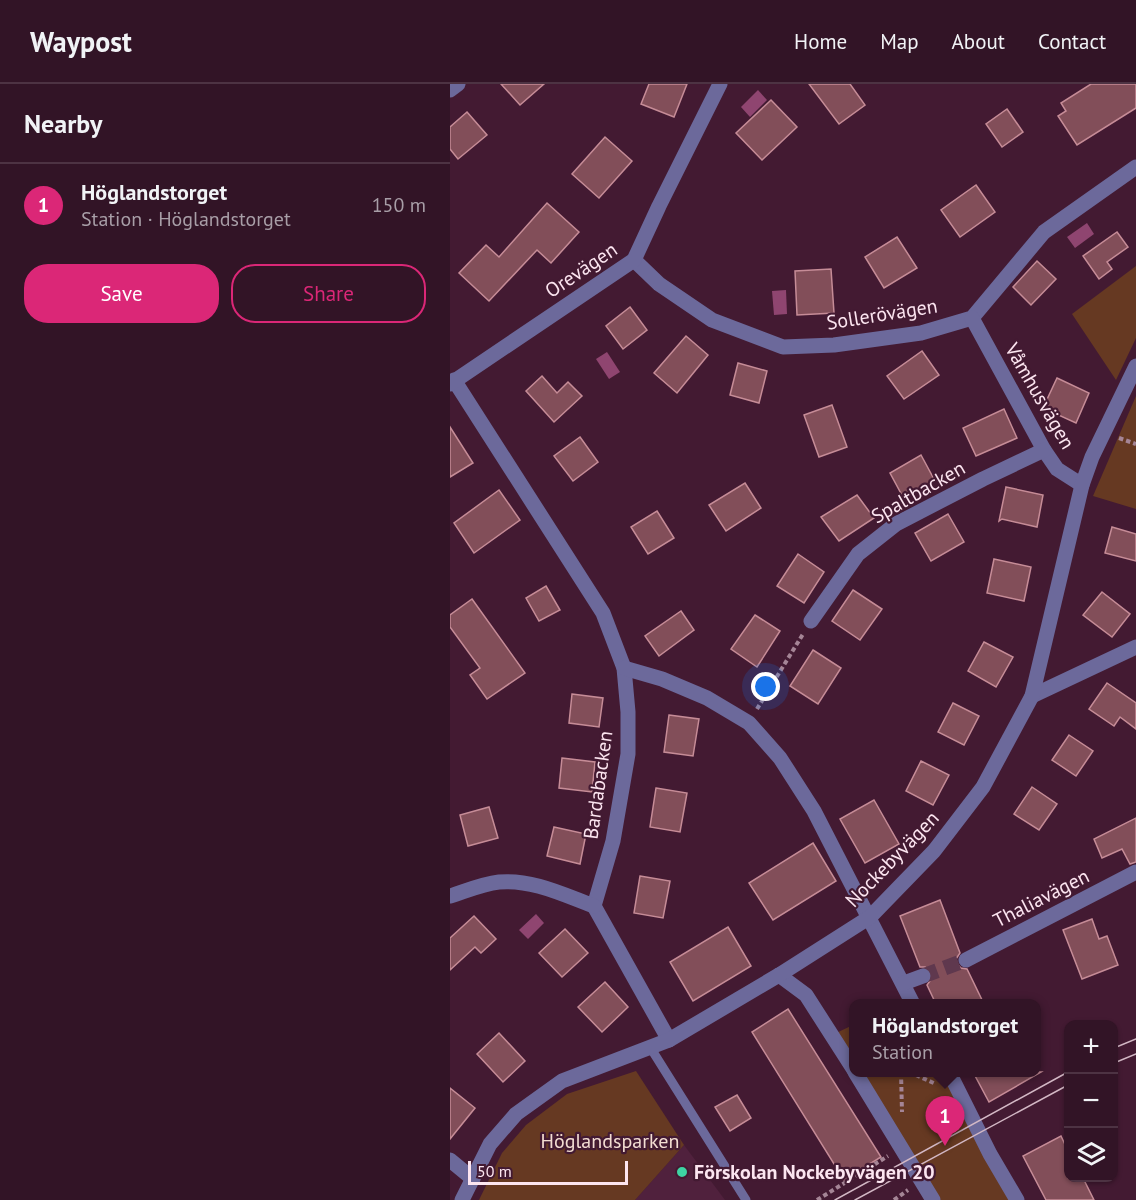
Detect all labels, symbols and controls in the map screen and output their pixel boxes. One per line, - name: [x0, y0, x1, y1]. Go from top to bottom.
- text: Waypost: [30, 23, 132, 60]
- text: Home: [794, 28, 847, 55]
- text: Map: [880, 28, 919, 55]
- text: About: [952, 28, 1005, 55]
- text: Contact: [1038, 28, 1106, 55]
- text: Nearby: [24, 107, 102, 140]
- text: Höglandstorget: [81, 178, 227, 206]
- text: 1: [38, 192, 49, 218]
- text: 150 m: [372, 192, 426, 218]
- text: Station · Höglandstorget: [81, 206, 291, 232]
- street label: Orevägen: [540, 236, 622, 304]
- button: Save: [24, 264, 219, 323]
- button: Share: [231, 264, 426, 323]
- street label: Sollerövägen: [825, 292, 939, 336]
- street label: Våmhusvägen: [999, 337, 1081, 454]
- street label: Spaltbacken: [866, 455, 970, 529]
- your location: [751, 672, 780, 701]
- street label: Bardabacken: [578, 729, 618, 841]
- street label: Nockebyvägen: [840, 805, 944, 913]
- street label: Thaliavägen: [989, 863, 1093, 933]
- popup: [849, 999, 1041, 1077]
- text: Höglandstorget: [872, 1011, 1018, 1039]
- map controls: [1064, 1020, 1118, 1182]
- button: +: [1064, 1020, 1118, 1074]
- text: Station: [872, 1039, 933, 1065]
- button: −: [1064, 1074, 1118, 1128]
- pin: 1: [926, 1096, 964, 1146]
- park label: Höglandsparken: [541, 1128, 679, 1154]
- button: layers: [1064, 1128, 1118, 1182]
- scale bar: [468, 1158, 628, 1186]
- place label: Förskolan Nockebyvägen 20: [694, 1159, 935, 1185]
- text: 50 m: [477, 1161, 512, 1181]
- marker: Förskolan Nockebyvägen 20: [675, 1165, 689, 1179]

